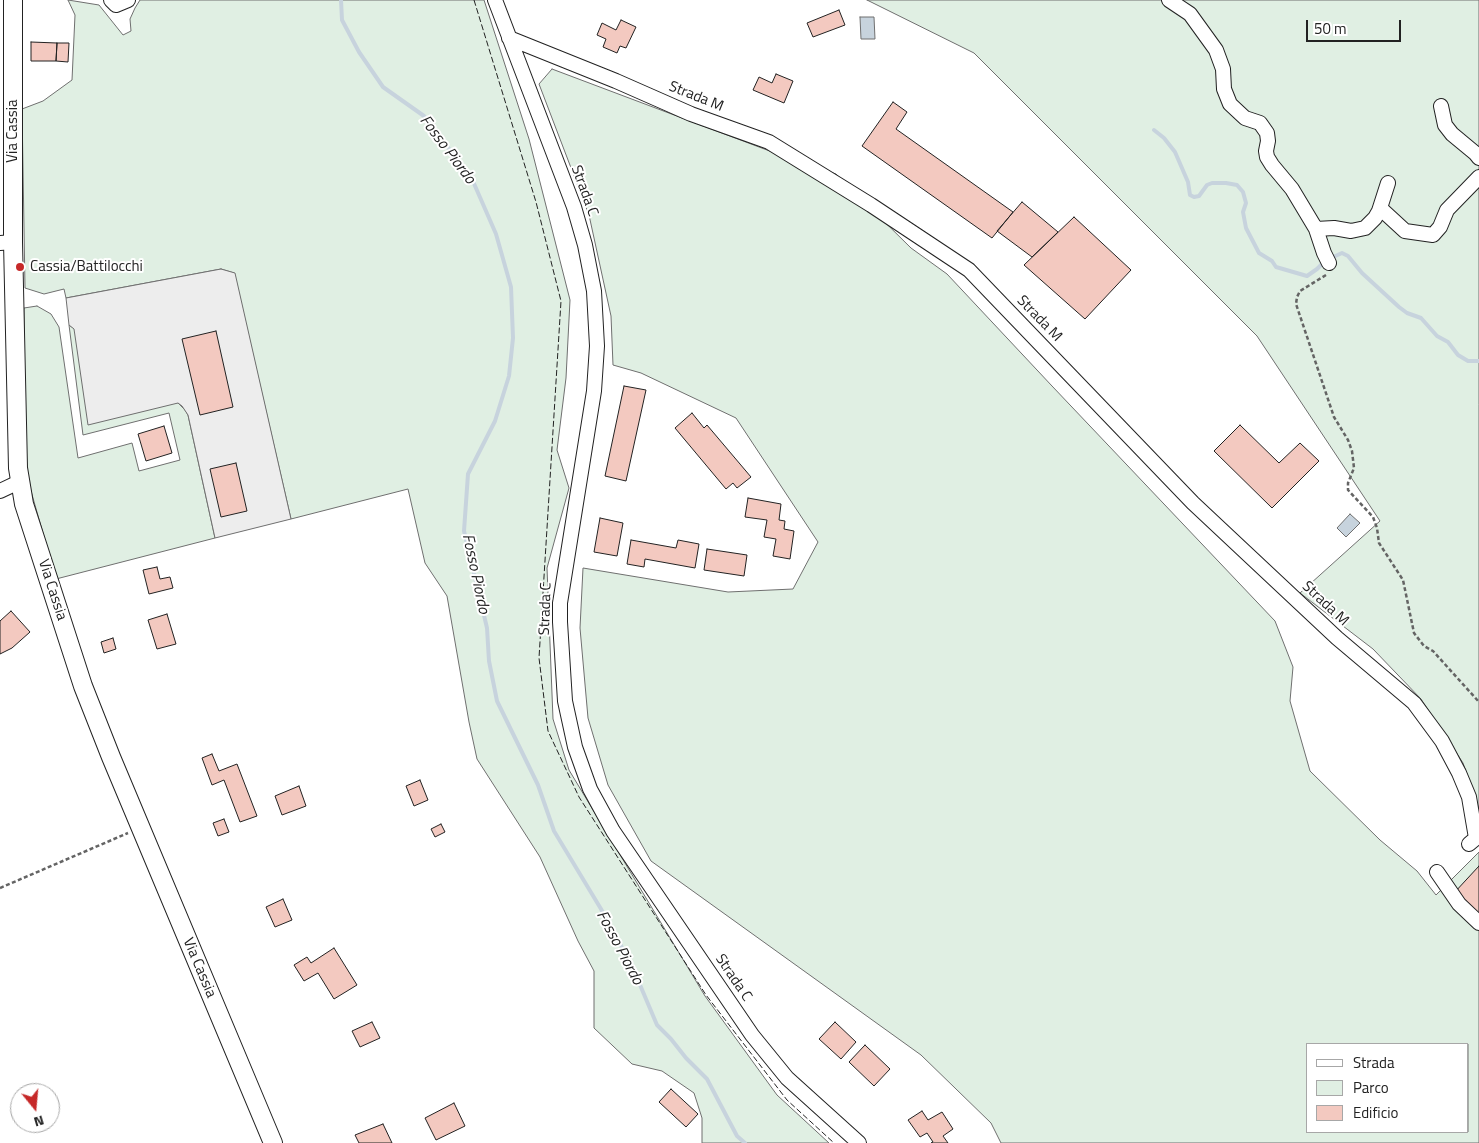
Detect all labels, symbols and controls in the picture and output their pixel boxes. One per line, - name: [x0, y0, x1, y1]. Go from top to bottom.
- scale bar: [1309, 10, 1404, 42]
- text: 50 m: [1314, 17, 1347, 40]
- street label: Strada M: [666, 78, 726, 116]
- street label: Via Cassia: [4, 99, 22, 163]
- water label: Fosso Piordo: [415, 112, 479, 188]
- street label: Strada C: [567, 163, 601, 219]
- place label: Cassia/Battilocchi: [30, 258, 143, 276]
- marker: Cassia/Battilocchi: [14, 261, 26, 273]
- street label: Strada M: [1013, 292, 1065, 346]
- water label: Fosso Piordo: [457, 532, 493, 616]
- street label: Via Cassia: [34, 557, 70, 623]
- street label: Strada M: [1298, 578, 1352, 630]
- street label: Strada C: [536, 582, 556, 636]
- water label: Fosso Piordo: [591, 908, 647, 988]
- street label: Via Cassia: [178, 935, 220, 1001]
- street label: Strada C: [711, 951, 755, 1005]
- legend: [1306, 1043, 1469, 1133]
- text: Strada: [1353, 1051, 1394, 1074]
- text: Parco: [1353, 1076, 1389, 1099]
- north arrow: [10, 1083, 60, 1133]
- text: Edificio: [1353, 1101, 1398, 1124]
- text: N: [32, 1110, 47, 1133]

